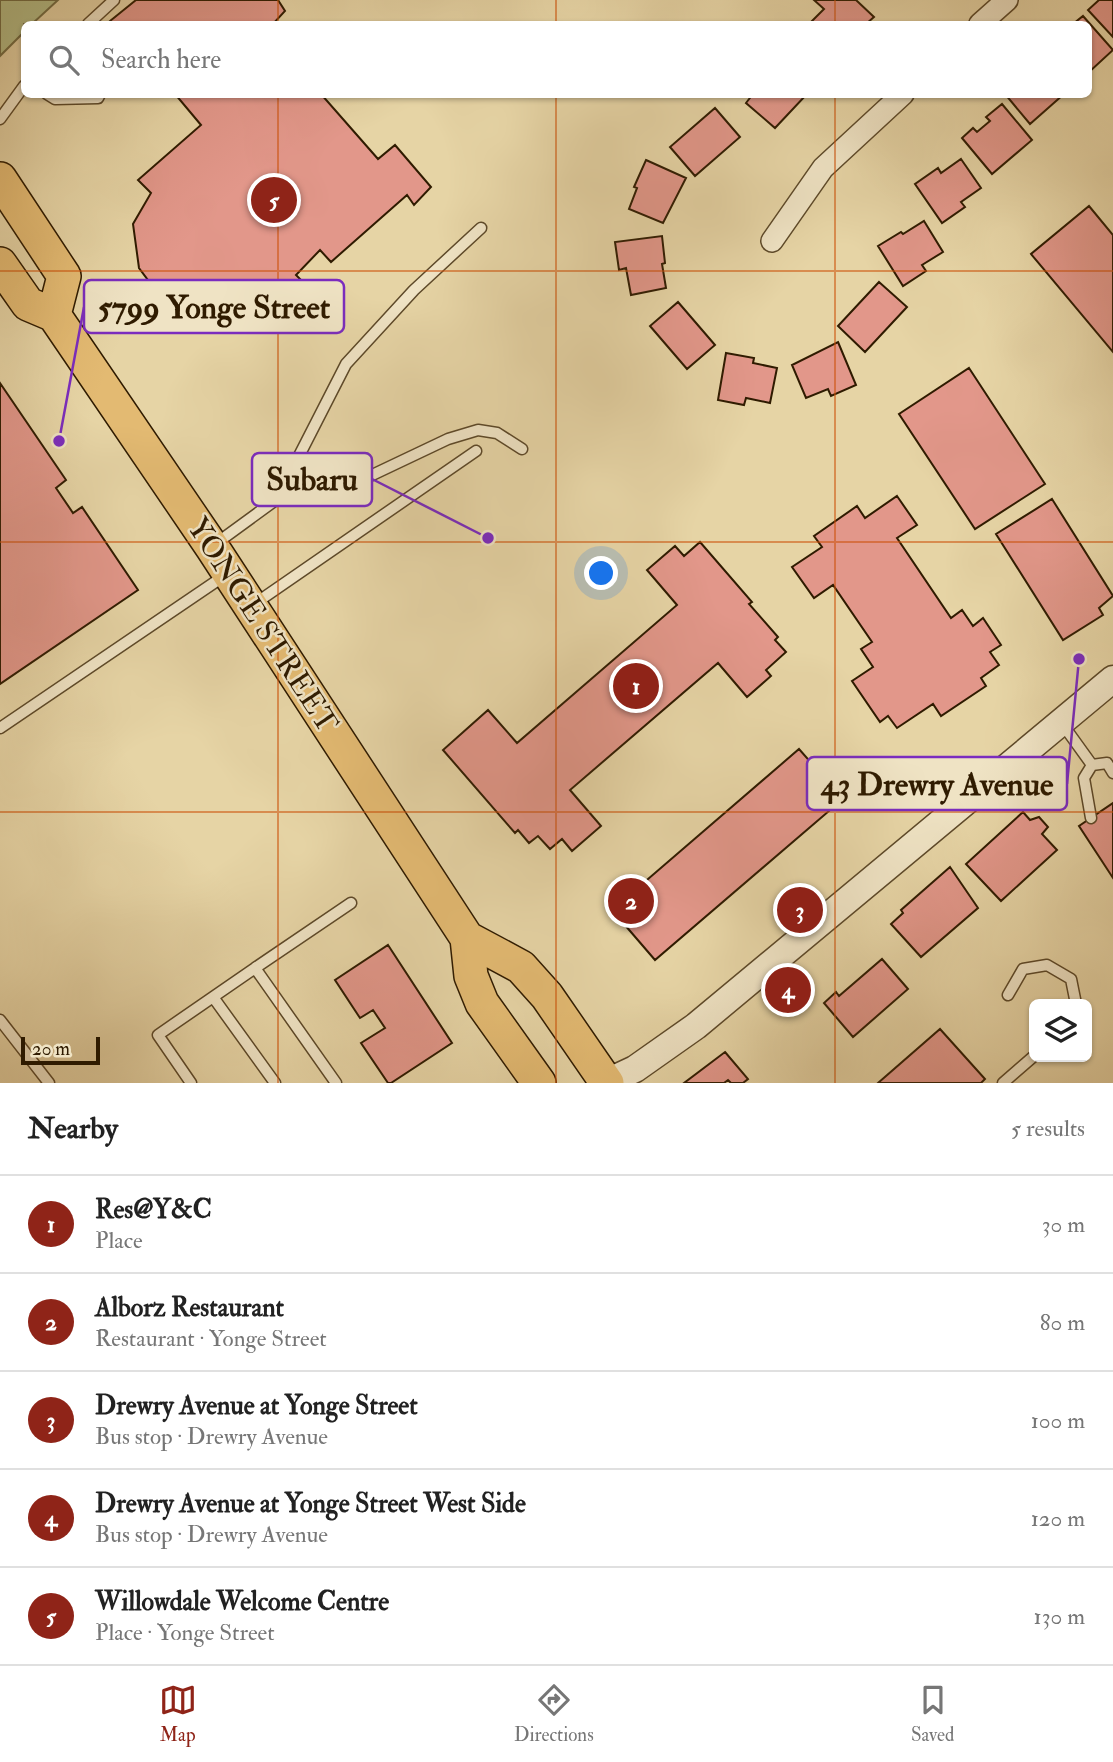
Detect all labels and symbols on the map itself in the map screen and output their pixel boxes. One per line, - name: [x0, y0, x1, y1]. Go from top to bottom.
- pin: 5: [251, 174, 297, 226]
- callout: 5799 Yonge Street: [84, 280, 344, 333]
- text: 5799 Yonge Street: [98, 288, 331, 328]
- callout: Subaru: [252, 453, 372, 506]
- text: Subaru: [266, 460, 358, 500]
- street label: YONGE STREET: [179, 511, 346, 740]
- your location: [584, 556, 618, 590]
- pin: 1: [613, 660, 659, 712]
- callout: 43 Drewry Avenue: [807, 757, 1067, 810]
- text: 43 Drewry Avenue: [820, 765, 1054, 805]
- pin: 2: [608, 875, 654, 927]
- pin: 3: [777, 884, 823, 936]
- pin: 4: [765, 964, 811, 1016]
- scale bar: [21, 1034, 100, 1066]

